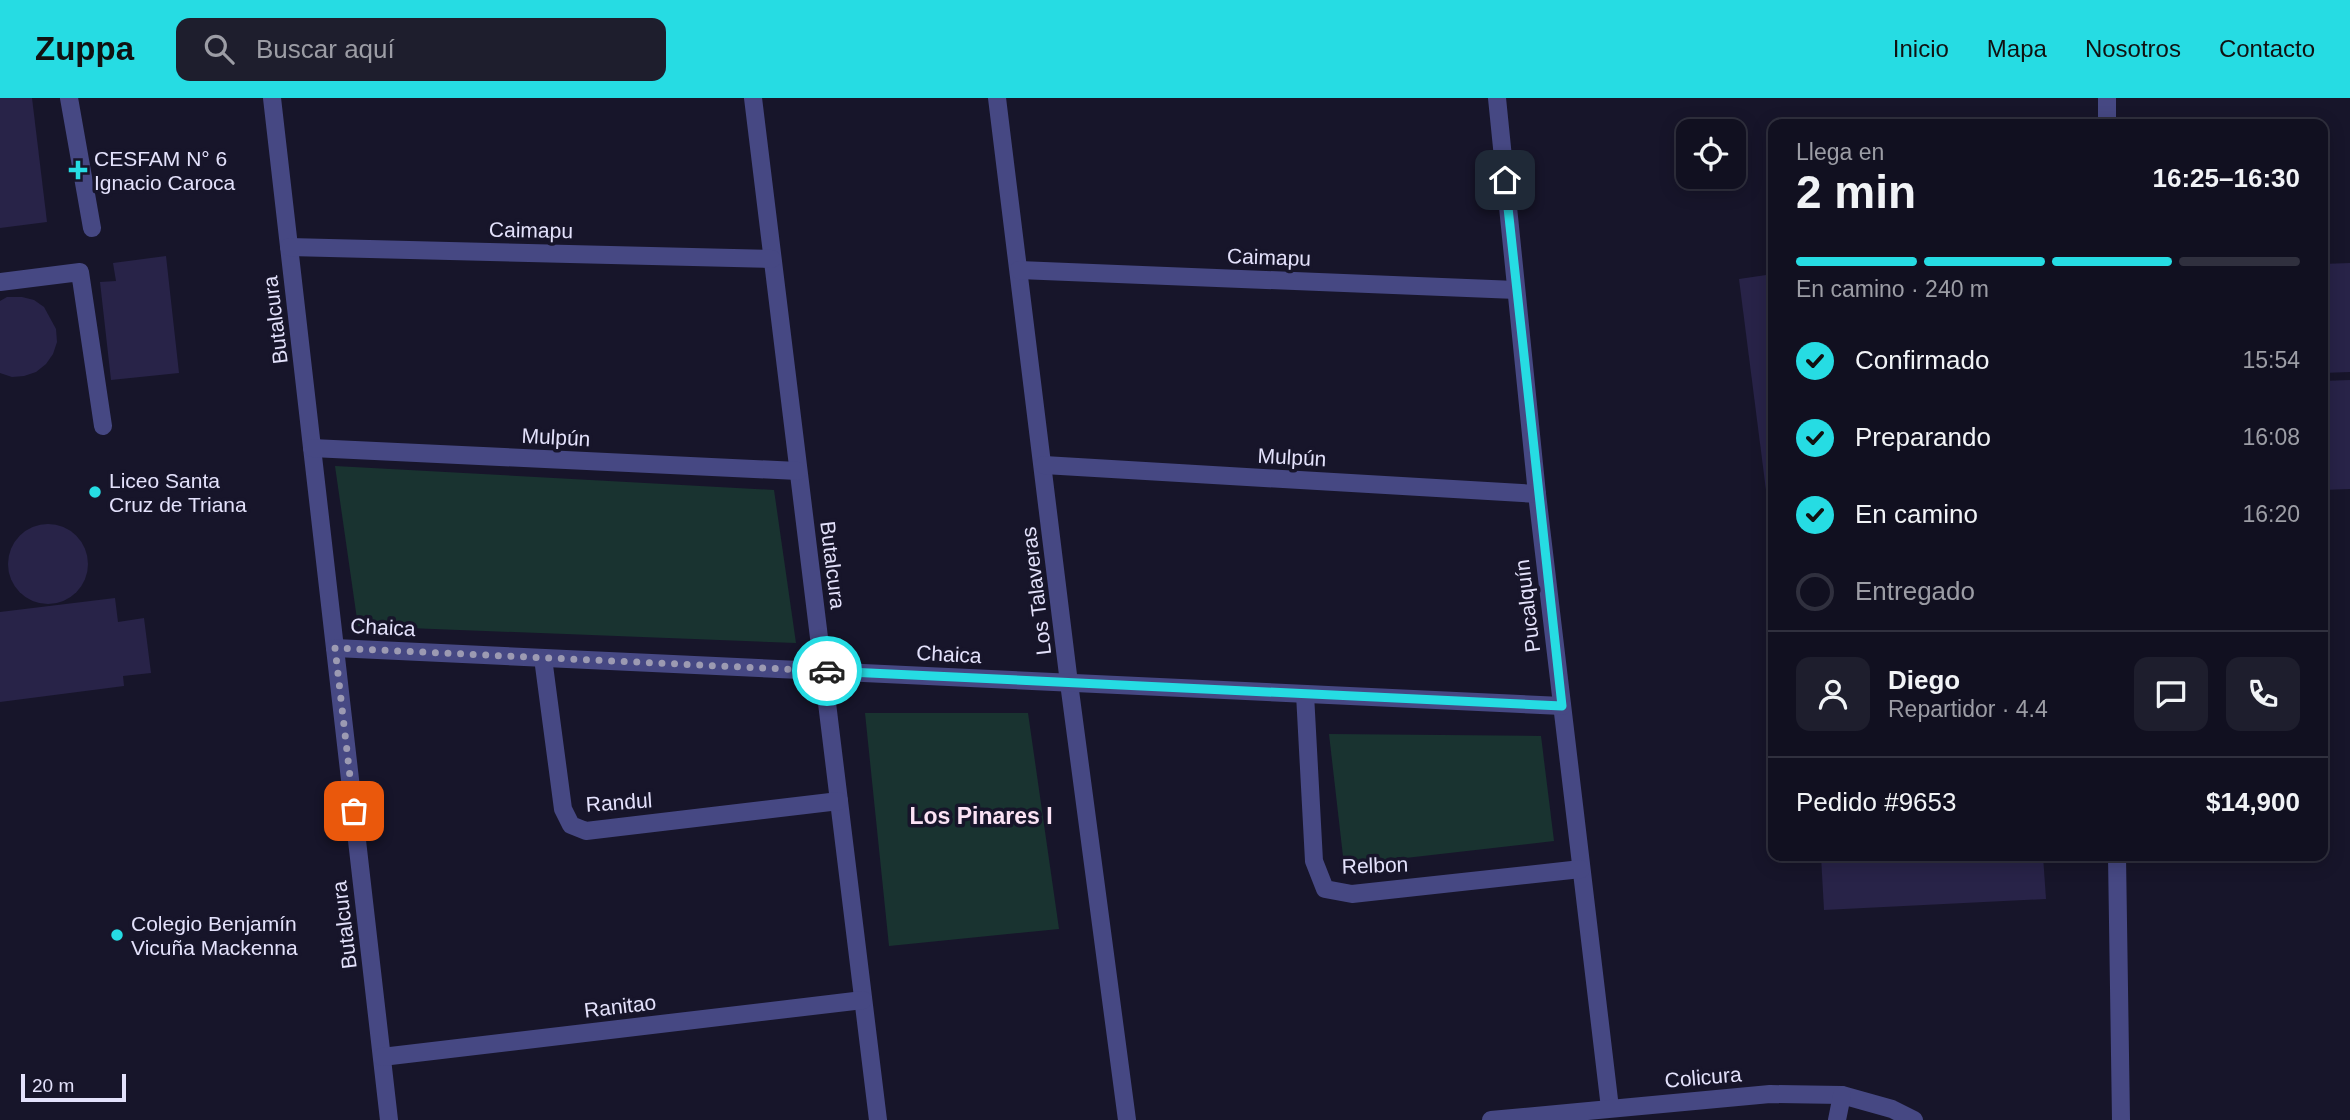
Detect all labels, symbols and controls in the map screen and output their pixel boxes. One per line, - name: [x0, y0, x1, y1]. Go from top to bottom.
- search box: [176, 18, 666, 81]
- text: Zuppa: [35, 30, 134, 67]
- icon: search: [200, 30, 238, 68]
- text: Buscar aquí: [256, 34, 395, 64]
- text: Inicio: [1893, 35, 1949, 62]
- text: Mapa: [1987, 35, 2047, 62]
- text: Nosotros: [2085, 35, 2181, 62]
- text: Contacto: [2219, 35, 2315, 62]
- map controls: [1676, 119, 1746, 189]
- button: locate: [1676, 119, 1746, 189]
- text: Llega en: [1796, 139, 1884, 165]
- place label: CESFAM N° 6 Ignacio Caroca: [94, 147, 236, 194]
- pin: [1475, 150, 1535, 210]
- marker: CESFAM N° 6 Ignacio Caroca: [68, 160, 88, 180]
- icon: home: [1486, 161, 1524, 199]
- text: 16:25–16:30: [2153, 163, 2300, 193]
- text: 2 min: [1796, 166, 1916, 218]
- street label: Caimapu: [489, 218, 573, 242]
- street label: Caimapu: [1227, 244, 1311, 270]
- street label: Butalcura: [258, 274, 292, 365]
- text: En camino · 240 m: [1796, 276, 1989, 302]
- icon: check: [1796, 342, 1834, 380]
- text: Confirmado: [1855, 345, 1989, 375]
- text: 15:54: [2242, 347, 2300, 373]
- icon: check: [1796, 419, 1834, 457]
- text: Preparando: [1855, 422, 1991, 452]
- street label: Mulpún: [521, 424, 591, 450]
- text: 16:08: [2242, 424, 2300, 450]
- street label: Mulpún: [1257, 444, 1327, 470]
- place label: Liceo Santa Cruz de Triana: [109, 469, 247, 516]
- marker: Liceo Santa Cruz de Triana: [87, 484, 103, 500]
- icon: check: [1796, 496, 1834, 534]
- text: En camino: [1855, 499, 1978, 529]
- text: 16:20: [2242, 501, 2300, 527]
- street label: Butalcura: [816, 520, 850, 611]
- street label: Los Talaveras: [1017, 525, 1055, 657]
- street label: Pucalquín: [1510, 558, 1544, 654]
- text: Entregado: [1855, 576, 1975, 606]
- street label: Chaica: [350, 614, 417, 640]
- courier: [792, 636, 862, 706]
- street label: Chaica: [916, 641, 983, 667]
- icon: car: [808, 652, 846, 690]
- button: person: [1796, 657, 1870, 731]
- button: chat: [2134, 657, 2208, 731]
- button: phone: [2226, 657, 2300, 731]
- text: Diego: [1888, 665, 1960, 695]
- text: Repartidor · 4.4: [1888, 696, 2048, 722]
- pin: [324, 781, 384, 841]
- text: Pedido #9653: [1796, 787, 1956, 817]
- text: $14,900: [2206, 787, 2300, 817]
- street label: Randul: [585, 788, 653, 816]
- icon: bag: [335, 792, 373, 830]
- district label: Los Pinares I: [909, 803, 1053, 829]
- street label: Relbon: [1341, 852, 1409, 878]
- street label: Butalcura: [327, 879, 361, 970]
- place label: Colegio Benjamín Vicuña Mackenna: [131, 912, 298, 959]
- marker: Colegio Benjamín Vicuña Mackenna: [109, 927, 125, 943]
- street label: Ranitao: [583, 990, 657, 1022]
- street label: Colicura: [1664, 1062, 1743, 1092]
- scale bar: [21, 1071, 126, 1103]
- text: 20 m: [32, 1075, 74, 1096]

